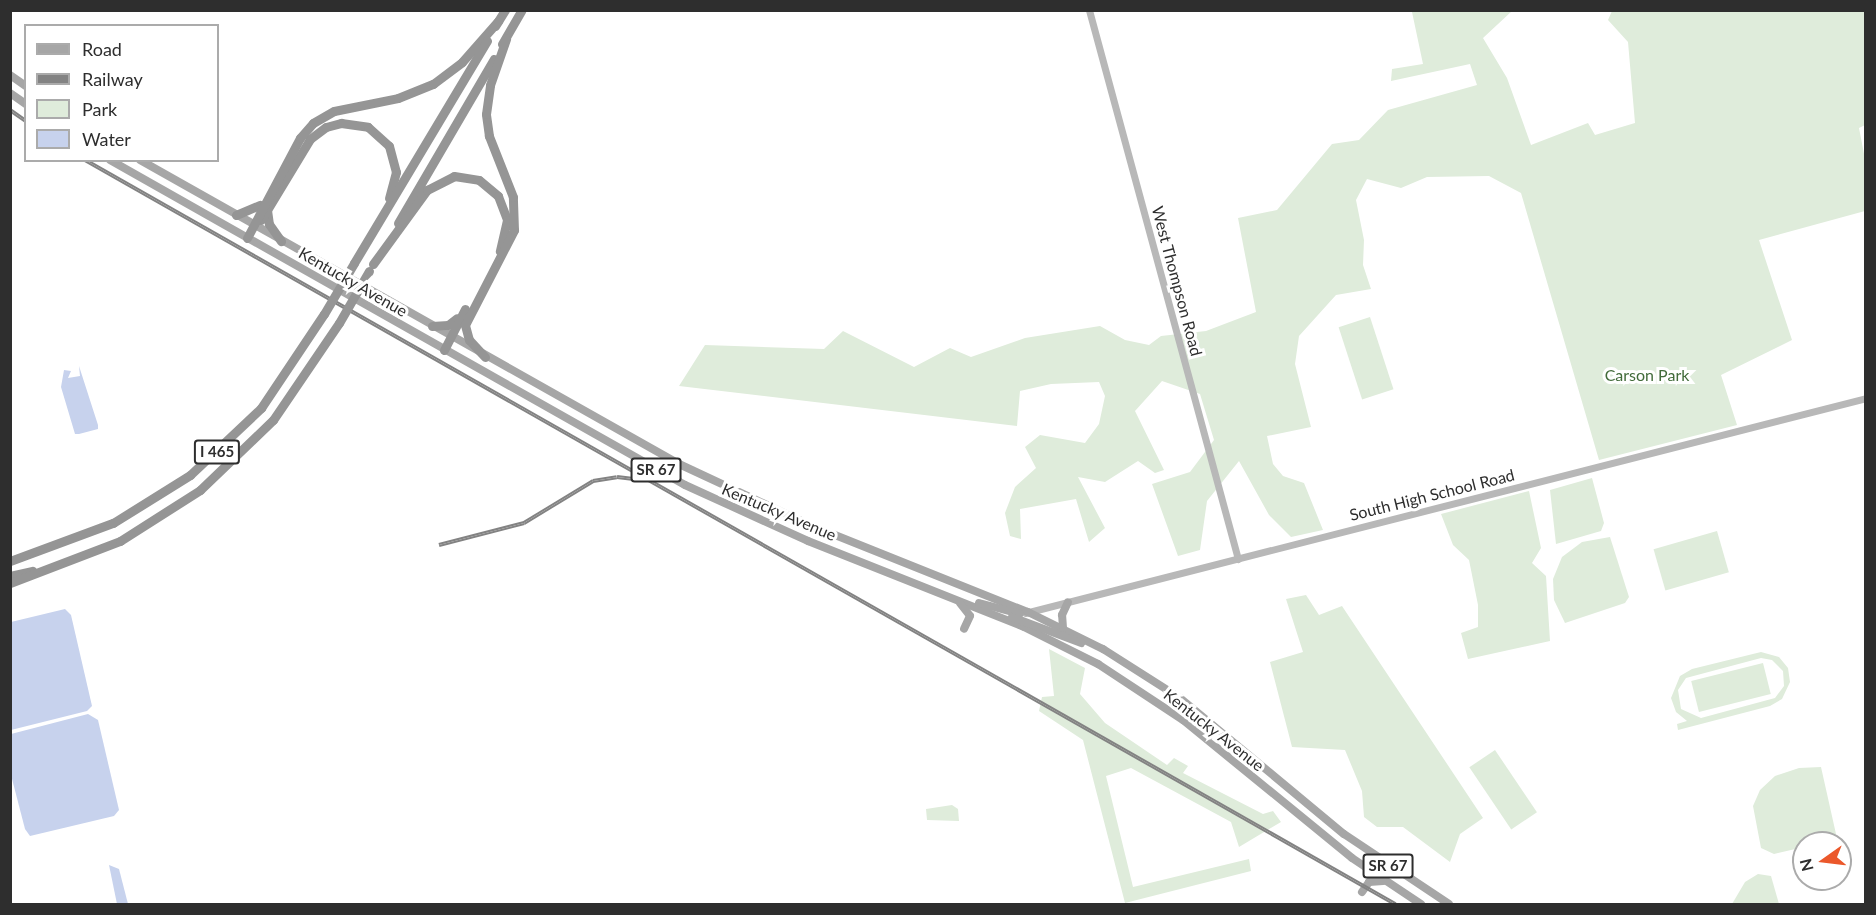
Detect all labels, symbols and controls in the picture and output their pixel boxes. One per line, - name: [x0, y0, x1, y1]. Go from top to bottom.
- legend: [24, 24, 219, 162]
- text: Road: [82, 38, 122, 60]
- text: Railway: [82, 68, 143, 90]
- text: Park: [82, 98, 117, 120]
- text: Water: [82, 128, 131, 150]
- street label: West Thompson Road: [1148, 204, 1206, 358]
- street label: Kentucky Avenue: [295, 243, 411, 321]
- park label: Carson Park: [1605, 365, 1689, 385]
- road number: I 465: [193, 440, 241, 464]
- road number: SR 67: [630, 458, 682, 482]
- street label: South High School Road: [1348, 465, 1516, 525]
- street label: Kentucky Avenue: [719, 479, 839, 545]
- street label: Kentucky Avenue: [1160, 685, 1268, 775]
- north arrow: [1792, 831, 1852, 891]
- road number: SR 67: [1362, 854, 1414, 878]
- text: N: [1795, 857, 1817, 873]

